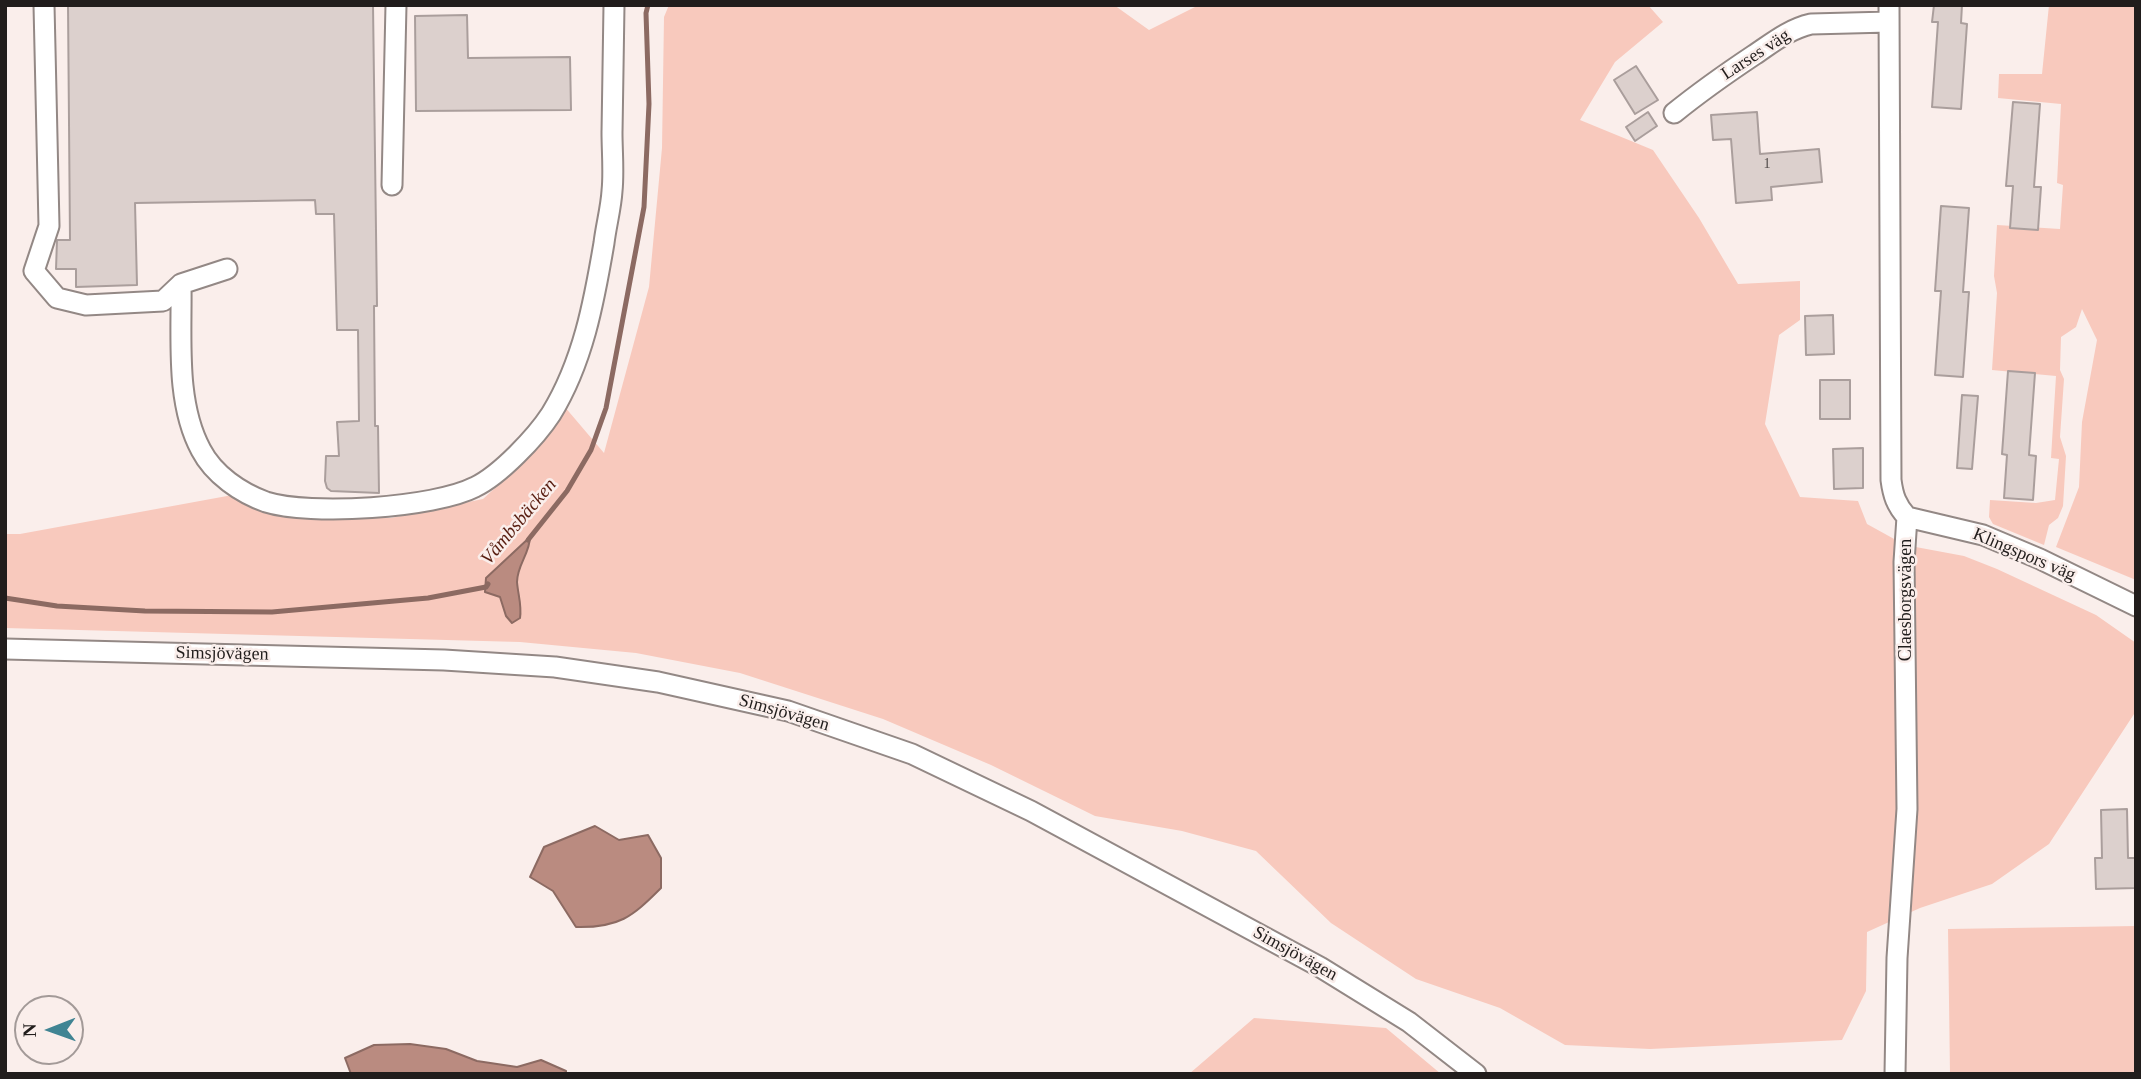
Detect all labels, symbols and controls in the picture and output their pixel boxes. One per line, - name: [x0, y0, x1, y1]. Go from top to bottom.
- street label: Larses väg: [1718, 25, 1794, 85]
- house number: 1: [1764, 156, 1770, 172]
- water label: Våmbsbäcken: [476, 474, 562, 570]
- street label: Klingspors väg: [1969, 524, 2079, 586]
- street label: Claesborgsvägen: [1895, 539, 1917, 661]
- street label: Simsjövägen: [175, 642, 269, 666]
- street label: Simsjövägen: [736, 690, 832, 736]
- street label: Simsjövägen: [1249, 922, 1341, 986]
- north arrow: [14, 995, 84, 1065]
- text: N: [19, 1023, 40, 1037]

